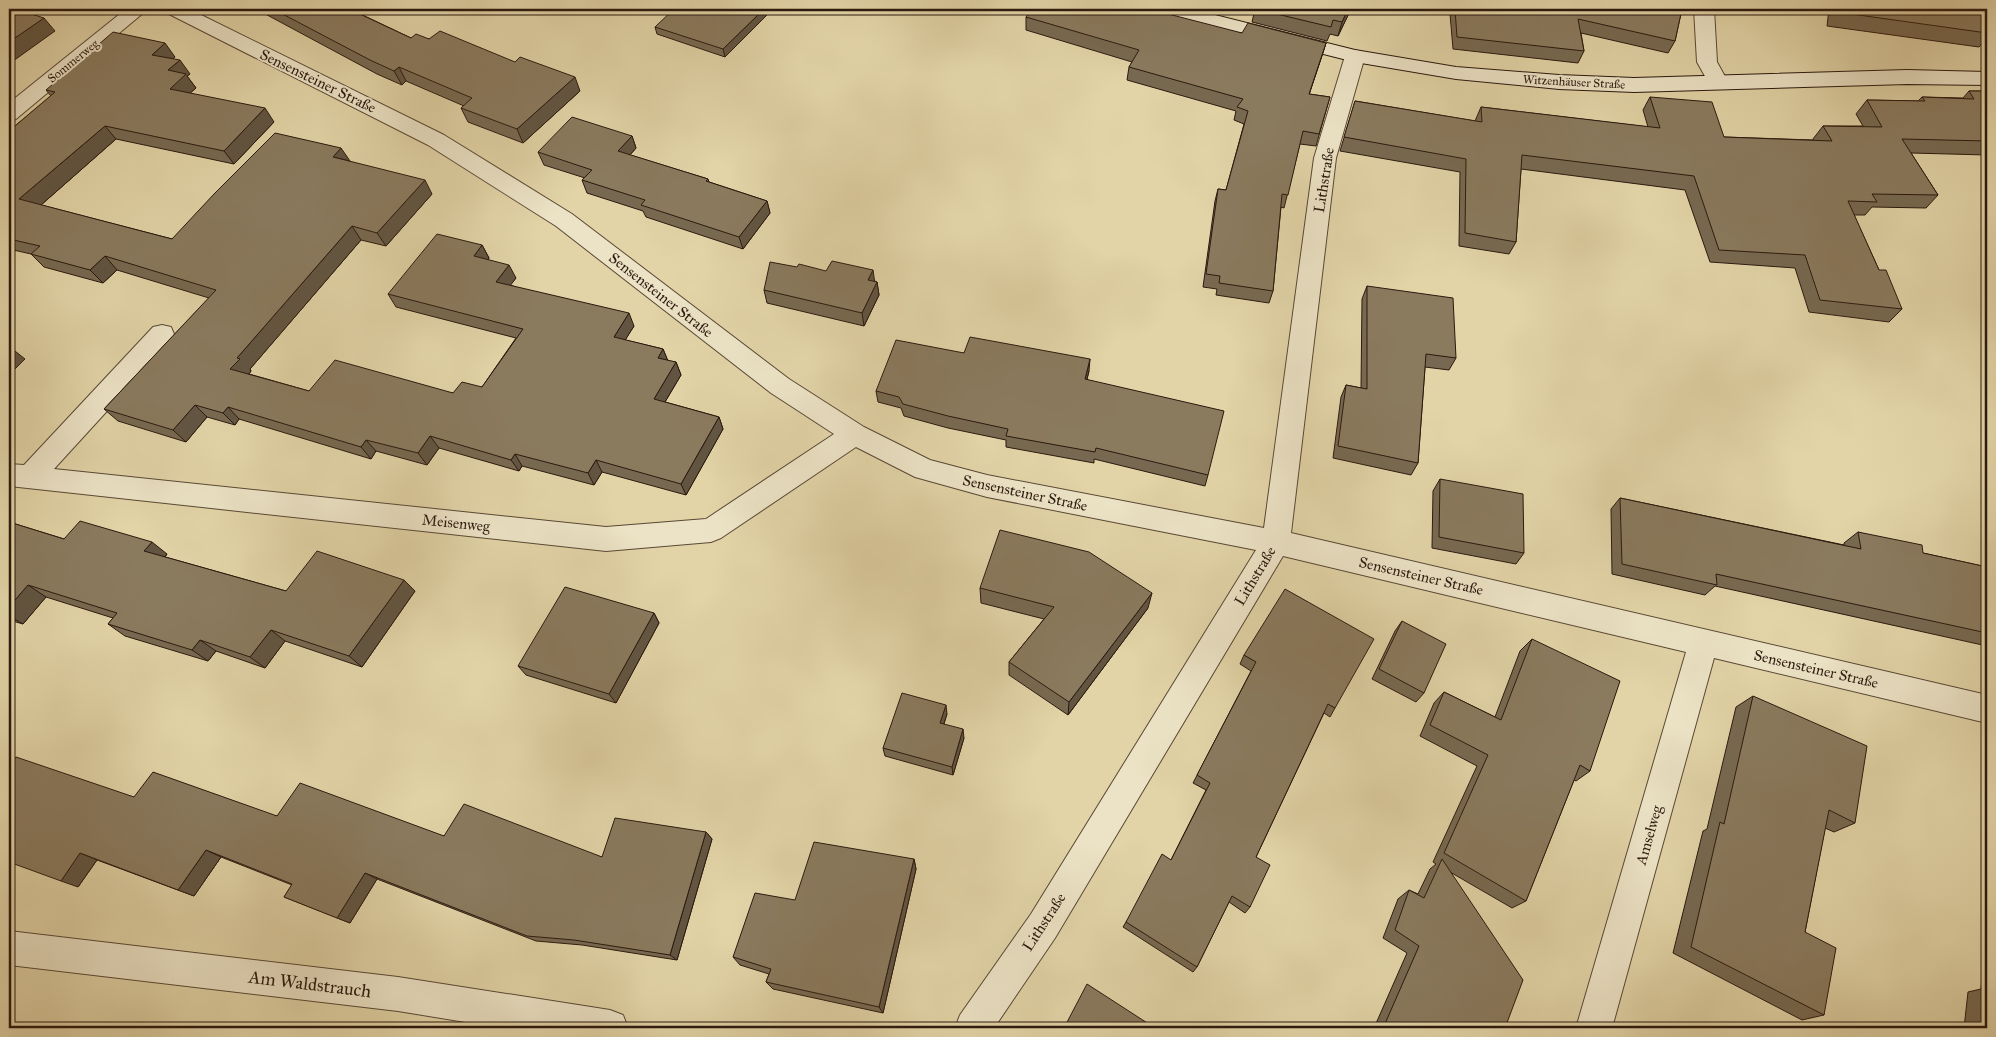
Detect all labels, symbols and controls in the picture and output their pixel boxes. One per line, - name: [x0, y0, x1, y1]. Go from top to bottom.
- street label: Sommerweg: [45, 36, 102, 86]
- street label: Sensensteiner Straße: [257, 45, 379, 117]
- street label: Witzenhäuser Straße: [1522, 72, 1626, 92]
- street label: Lithstraße: [1310, 146, 1338, 214]
- street label: Sensensteiner Straße: [605, 249, 717, 341]
- street label: Sensensteiner Straße: [961, 471, 1089, 515]
- street label: Meisenweg: [421, 510, 492, 536]
- street label: Lithstraße: [1230, 543, 1280, 609]
- street label: Sensensteiner Straße: [1357, 553, 1485, 599]
- street label: Sensensteiner Straße: [1752, 646, 1880, 692]
- street label: Amselweg: [1632, 802, 1666, 868]
- street label: Lithstraße: [1019, 890, 1069, 954]
- street label: Am Waldstrauch: [246, 965, 373, 1002]

